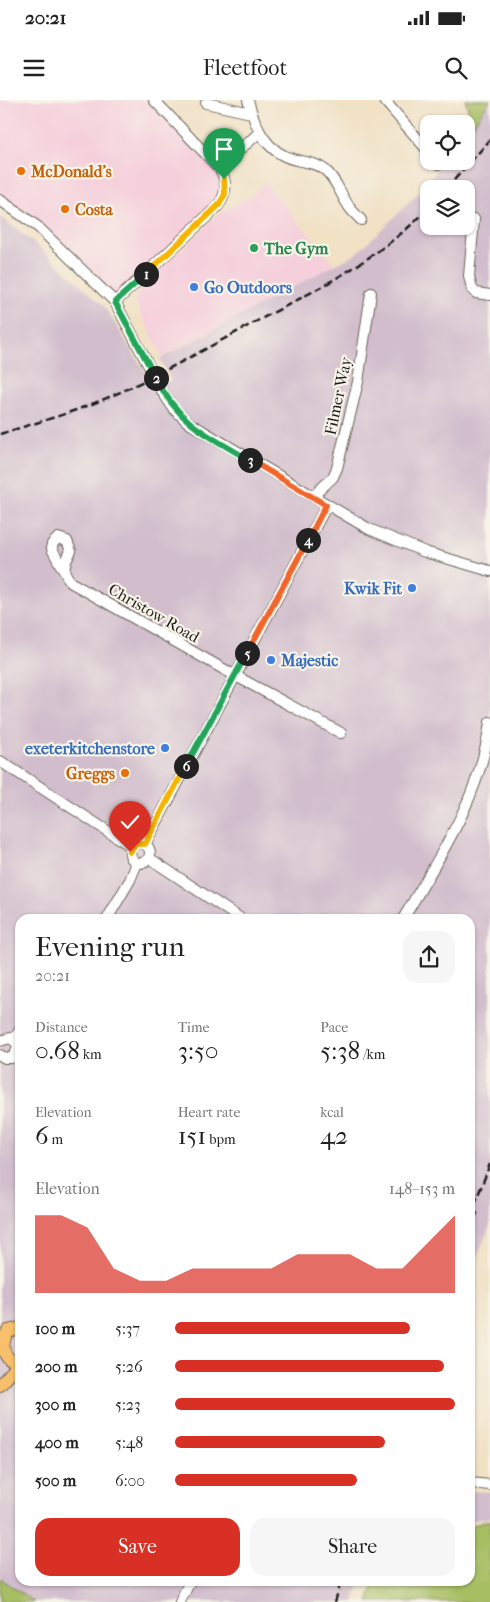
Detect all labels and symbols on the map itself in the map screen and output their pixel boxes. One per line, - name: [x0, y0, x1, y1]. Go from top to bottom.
- pin: [203, 128, 245, 179]
- place label: McDonald's: [30, 162, 112, 181]
- marker: McDonald's: [15, 165, 27, 177]
- place label: Costa: [75, 200, 114, 219]
- marker: Costa: [59, 203, 71, 215]
- place label: The Gym: [263, 239, 329, 259]
- marker: The Gym: [248, 242, 260, 254]
- pin: 1: [134, 262, 158, 286]
- place label: Go Outdoors: [204, 278, 292, 297]
- marker: Go Outdoors: [188, 281, 200, 293]
- street label: Filmer Way: [320, 355, 356, 437]
- pin: 2: [144, 366, 168, 390]
- pin: 3: [238, 448, 262, 472]
- pin: 4: [296, 528, 320, 552]
- street label: Christow Road: [105, 579, 203, 647]
- place label: Kwik Fit: [344, 579, 402, 598]
- marker: Kwik Fit: [406, 582, 418, 594]
- pin: 5: [234, 640, 260, 666]
- place label: Majestic: [280, 651, 338, 670]
- marker: Majestic: [265, 654, 277, 666]
- place label: exeterkitchenstore: [25, 739, 155, 758]
- marker: exeterkitchenstore: [159, 742, 171, 754]
- pin: 6: [174, 754, 198, 778]
- place label: Greggs: [66, 764, 115, 784]
- marker: Greggs: [119, 767, 131, 779]
- pin: [109, 801, 151, 852]

